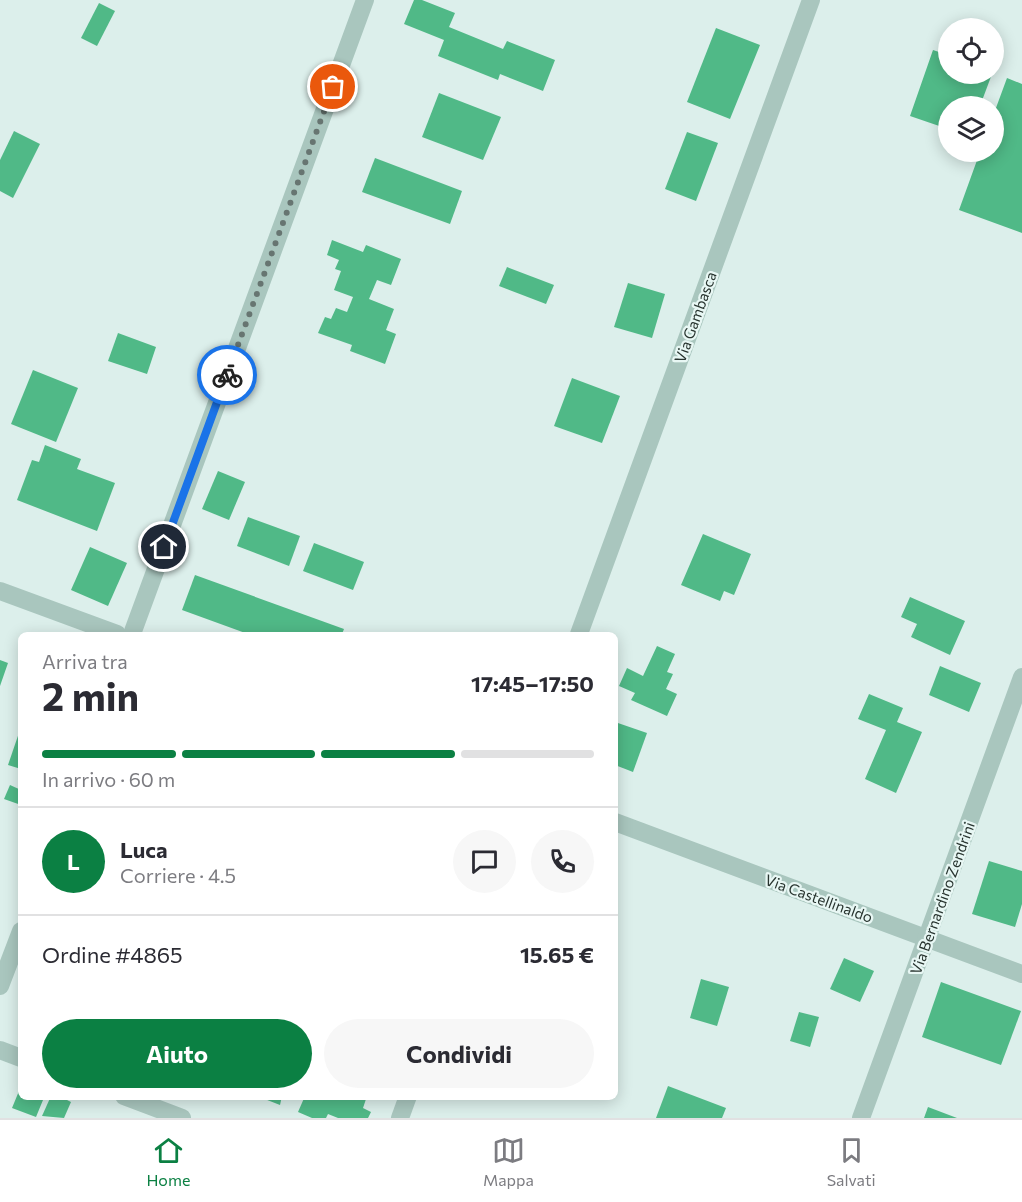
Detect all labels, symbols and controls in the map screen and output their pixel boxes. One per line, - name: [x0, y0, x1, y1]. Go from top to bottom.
- map controls: [938, 18, 1004, 162]
- button: locate: [938, 18, 1004, 84]
- pin: [307, 61, 358, 112]
- icon: bag: [316, 70, 349, 103]
- button: layers: [938, 96, 1004, 162]
- street label: Via Gambasca: [670, 269, 720, 365]
- courier: [197, 345, 257, 405]
- icon: bike: [211, 359, 244, 392]
- pin: [138, 521, 189, 572]
- icon: home: [147, 530, 180, 563]
- text: Arriva tra: [42, 649, 128, 673]
- text: 17:45–17:50: [471, 670, 594, 697]
- text: 2 min: [42, 671, 139, 719]
- text: In arrivo · 60 m: [42, 767, 175, 791]
- street label: Via Bernardino Zendrini: [906, 819, 978, 977]
- button: chat: [453, 830, 516, 893]
- button: phone: [531, 830, 594, 893]
- text: Luca: [120, 836, 168, 863]
- text: L: [67, 848, 80, 875]
- text: Corriere · 4.5: [120, 863, 236, 887]
- street label: Via Castellinaldo: [763, 870, 875, 926]
- text: Ordine #4865: [42, 941, 183, 968]
- text: 15.65 €: [520, 941, 594, 968]
- button: Aiuto: [42, 1019, 312, 1088]
- button: Condividi: [324, 1019, 594, 1088]
- tab: Home: [146, 1134, 190, 1189]
- tab: Mappa: [483, 1134, 534, 1189]
- tab: Salvati: [827, 1134, 876, 1189]

